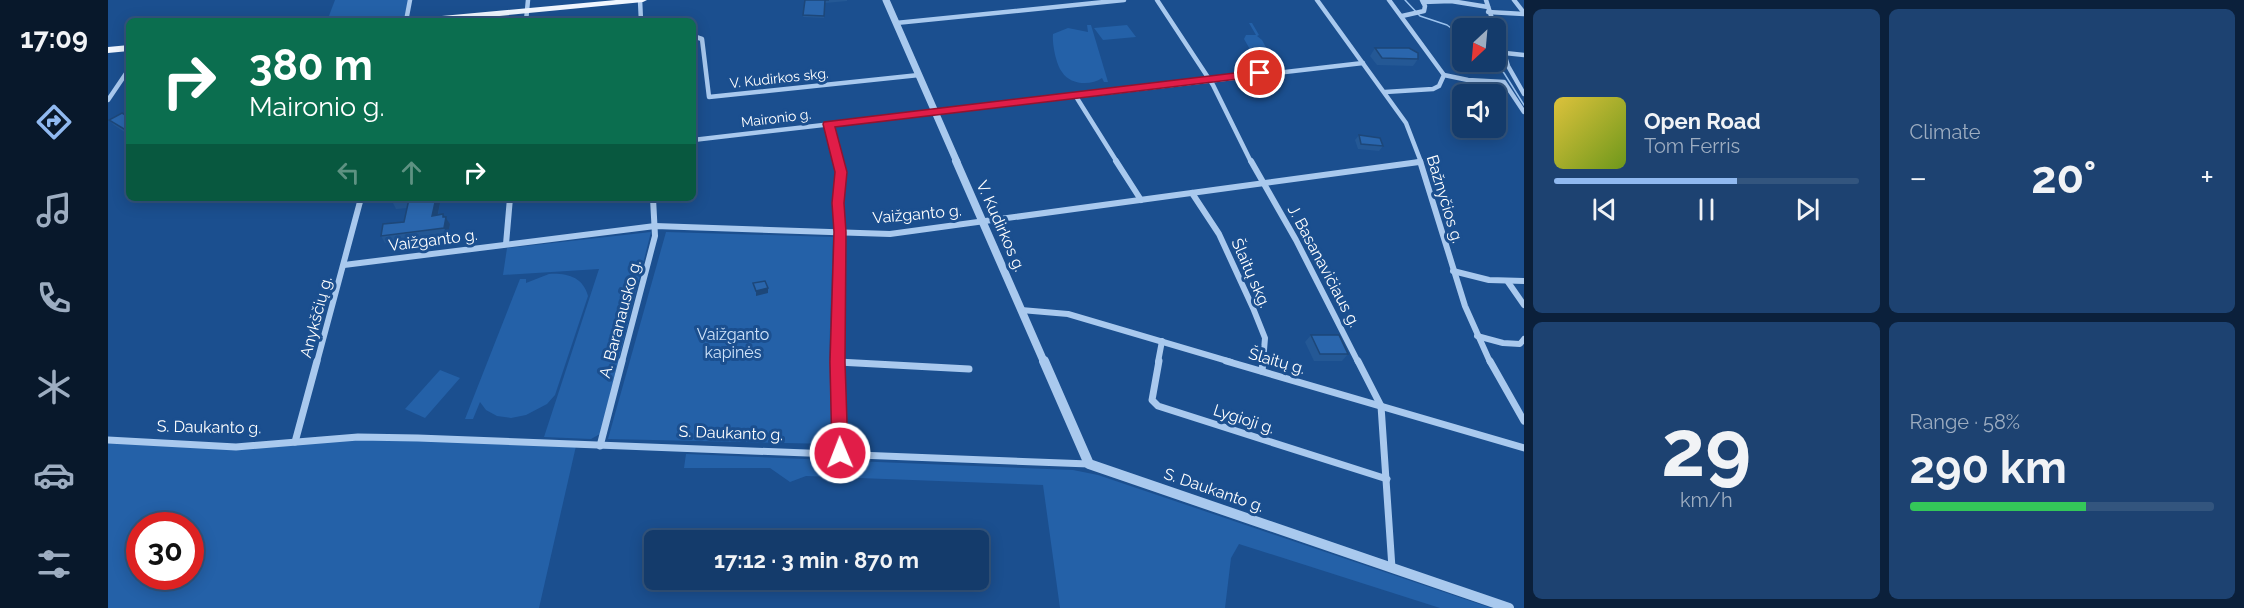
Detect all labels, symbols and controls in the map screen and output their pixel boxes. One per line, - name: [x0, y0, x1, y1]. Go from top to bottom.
- north arrow: [1452, 18, 1506, 72]
- map controls: [1452, 18, 1506, 138]
- text: 17:09: [20, 23, 88, 54]
- text: 380 m: [249, 41, 373, 90]
- icon: right: [150, 42, 228, 120]
- pin: [1234, 47, 1285, 98]
- icon: arrive: [1243, 56, 1276, 89]
- street label: V. Kudirkos skg.: [729, 65, 829, 91]
- button: sound: [1452, 84, 1506, 138]
- text: Maironio g.: [249, 91, 385, 122]
- icon: directions: [33, 101, 75, 143]
- street label: Maironio g.: [740, 106, 812, 130]
- text: Open Road: [1644, 108, 1761, 134]
- text: Climate: [1910, 120, 1981, 144]
- text: Tom Ferris: [1644, 134, 1740, 158]
- text: 20°: [2031, 151, 2096, 204]
- street label: Bažnyčios g.: [1423, 153, 1467, 245]
- icon: left: [332, 156, 365, 189]
- icon: ahead: [395, 156, 428, 189]
- icon: right: [458, 156, 491, 189]
- text: −: [1910, 158, 1927, 197]
- text: +: [2200, 158, 2214, 197]
- street label: V. Kudirkos g.: [972, 178, 1030, 274]
- icon: music: [33, 189, 75, 231]
- icon: previous: [1588, 193, 1621, 226]
- icon: pause: [1690, 193, 1723, 226]
- icon: next: [1791, 193, 1824, 226]
- street label: Vaižganto g.: [872, 201, 962, 227]
- street label: J. Basanavičiaus g.: [1284, 202, 1364, 330]
- street label: Vaižganto g.: [387, 225, 479, 255]
- street label: Šlaitų skg.: [1227, 235, 1276, 311]
- street label: A. Baranausko g.: [595, 258, 645, 380]
- street label: Anykščių g.: [296, 274, 336, 360]
- icon: phone: [33, 277, 75, 319]
- park label: Vaižganto kapinės: [697, 325, 769, 362]
- street label: Šlaitų g.: [1246, 343, 1308, 378]
- icon: climate: [33, 366, 75, 408]
- street label: Lygioji g.: [1211, 400, 1277, 438]
- text: 29: [1661, 403, 1751, 494]
- text: Range · 58%: [1910, 410, 2020, 434]
- street label: S. Daukanto g.: [157, 417, 261, 437]
- position arrow: [808, 421, 872, 485]
- street label: S. Daukanto g.: [678, 422, 784, 444]
- text: 290 km: [1910, 441, 2067, 494]
- icon: car: [33, 454, 75, 496]
- street label: S. Daukanto g.: [1161, 464, 1267, 516]
- text: km/h: [1680, 488, 1733, 512]
- speed limit sign: 30: [126, 512, 204, 590]
- icon: filters: [33, 543, 75, 585]
- text: 17:12 · 3 min · 870 m: [714, 547, 919, 573]

